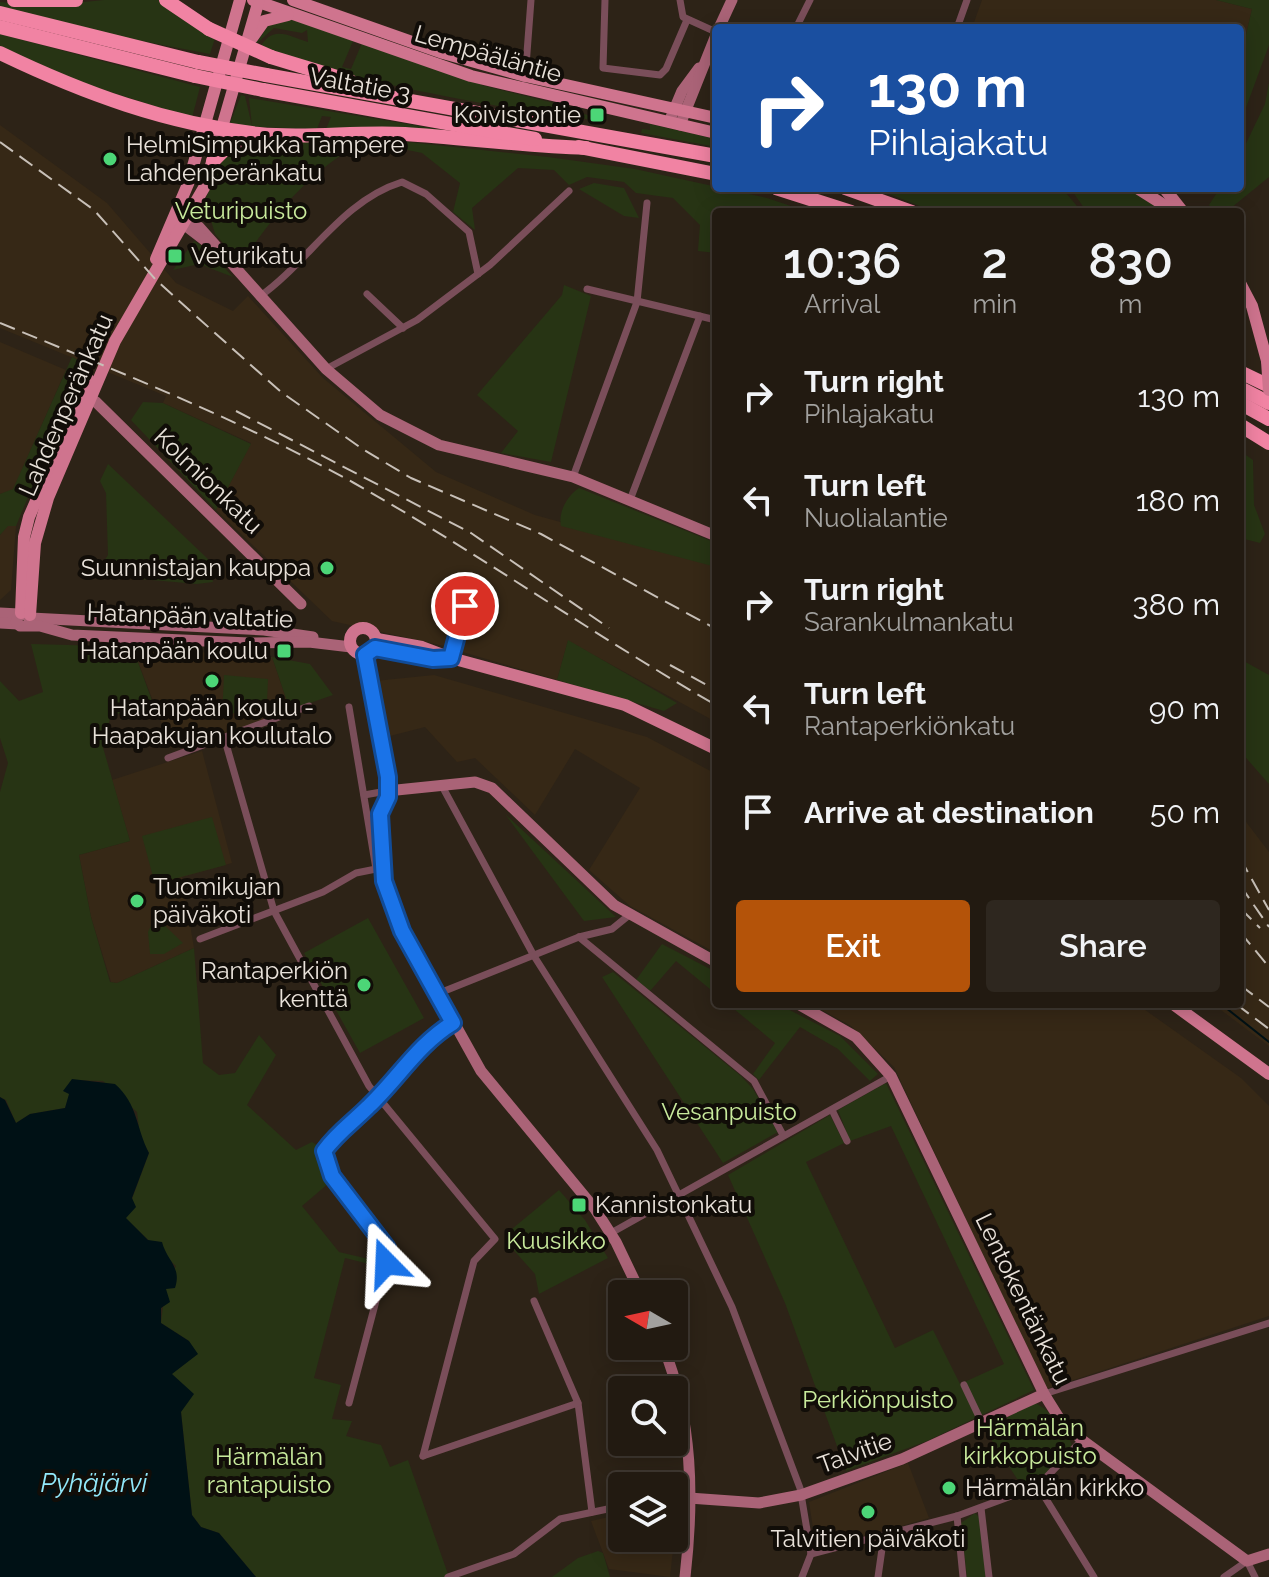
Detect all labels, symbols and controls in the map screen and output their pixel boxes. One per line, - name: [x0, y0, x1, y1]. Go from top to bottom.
- street label: Lempääläntie: [411, 19, 565, 88]
- text: 130 m: [868, 54, 1027, 120]
- icon: right: [736, 56, 840, 160]
- street label: Valtatie 3: [307, 61, 413, 108]
- place label: Koivistontie: [454, 100, 581, 129]
- marker: Koivistontie: [588, 106, 606, 124]
- text: Pihlajakatu: [868, 121, 1048, 163]
- place label: HelmiSimpukka Tampere Lahdenperänkatu: [126, 130, 405, 187]
- marker: HelmiSimpukka Tampere Lahdenperänkatu: [101, 150, 119, 168]
- park label: Veturipuisto: [175, 196, 307, 225]
- text: 10:36: [783, 233, 901, 289]
- text: 2: [982, 233, 1008, 289]
- text: 830: [1088, 233, 1173, 289]
- place label: Veturikatu: [191, 241, 304, 270]
- marker: Veturikatu: [166, 247, 184, 265]
- text: Arrival: [804, 289, 880, 319]
- text: min: [972, 289, 1017, 319]
- text: m: [1119, 289, 1143, 319]
- street label: Lahdenperänkatu: [12, 309, 119, 500]
- text: Turn right: [804, 364, 944, 399]
- icon: right: [736, 374, 780, 418]
- text: 130 m: [1138, 379, 1220, 414]
- text: Pihlajakatu: [804, 399, 934, 429]
- street label: Kolmionkatu: [148, 422, 268, 539]
- text: Turn left: [804, 468, 926, 503]
- icon: left: [736, 478, 780, 522]
- text: 180 m: [1136, 483, 1220, 518]
- text: Nuolialantie: [804, 503, 948, 533]
- place label: Suunnistajan kauppa: [81, 553, 311, 582]
- marker: Suunnistajan kauppa: [318, 559, 336, 577]
- pin: [431, 572, 499, 640]
- text: Turn right: [804, 572, 944, 607]
- icon: right: [736, 582, 780, 626]
- icon: arrive: [443, 584, 487, 628]
- text: 380 m: [1133, 587, 1220, 622]
- street label: Hatanpään valtatie: [86, 597, 294, 634]
- text: Sarankulmankatu: [804, 607, 1014, 637]
- place label: Hatanpään koulu: [80, 636, 268, 665]
- marker: Hatanpään koulu: [275, 642, 293, 660]
- marker: Hatanpään koulu - Haapakujan koulutalo: [203, 672, 221, 690]
- text: Turn left: [804, 676, 926, 711]
- icon: left: [736, 686, 780, 730]
- text: 90 m: [1149, 691, 1220, 726]
- place label: Hatanpään koulu - Haapakujan koulutalo: [92, 693, 332, 750]
- text: Rantaperkiönkatu: [804, 711, 1015, 741]
- icon: arrive: [736, 790, 780, 834]
- text: Arrive at destination: [804, 795, 1094, 830]
- text: 50 m: [1150, 795, 1220, 830]
- place label: Tuomikujan päiväkoti: [153, 872, 281, 929]
- marker: Tuomikujan päiväkoti: [128, 892, 146, 910]
- button: Exit: [736, 900, 970, 992]
- button: Share: [986, 900, 1220, 992]
- place label: Rantaperkiön kenttä: [201, 956, 348, 1013]
- marker: Rantaperkiön kenttä: [355, 976, 373, 994]
- park label: Vesanpuisto: [661, 1097, 797, 1126]
- place label: Kannistonkatu: [595, 1190, 752, 1219]
- marker: Kannistonkatu: [570, 1196, 588, 1214]
- street label: Lentokentänkatu: [969, 1208, 1077, 1389]
- position arrow: [344, 1221, 428, 1305]
- park label: Kuusikko: [506, 1226, 606, 1255]
- north arrow: [608, 1280, 688, 1360]
- map controls: [608, 1280, 688, 1552]
- button: search: [608, 1376, 688, 1456]
- park label: Perkiönpuisto: [802, 1385, 954, 1414]
- park label: Härmälän kirkkopuisto: [963, 1413, 1097, 1470]
- street label: Talvitie: [814, 1426, 896, 1479]
- park label: Härmälän rantapuisto: [207, 1442, 331, 1499]
- water label: Pyhäjärvi: [41, 1468, 149, 1498]
- button: layers: [608, 1472, 688, 1552]
- place label: Härmälän kirkko: [965, 1473, 1144, 1502]
- marker: Härmälän kirkko: [940, 1479, 958, 1497]
- marker: Talvitien päiväkoti: [859, 1503, 877, 1521]
- place label: Talvitien päiväkoti: [771, 1524, 965, 1553]

